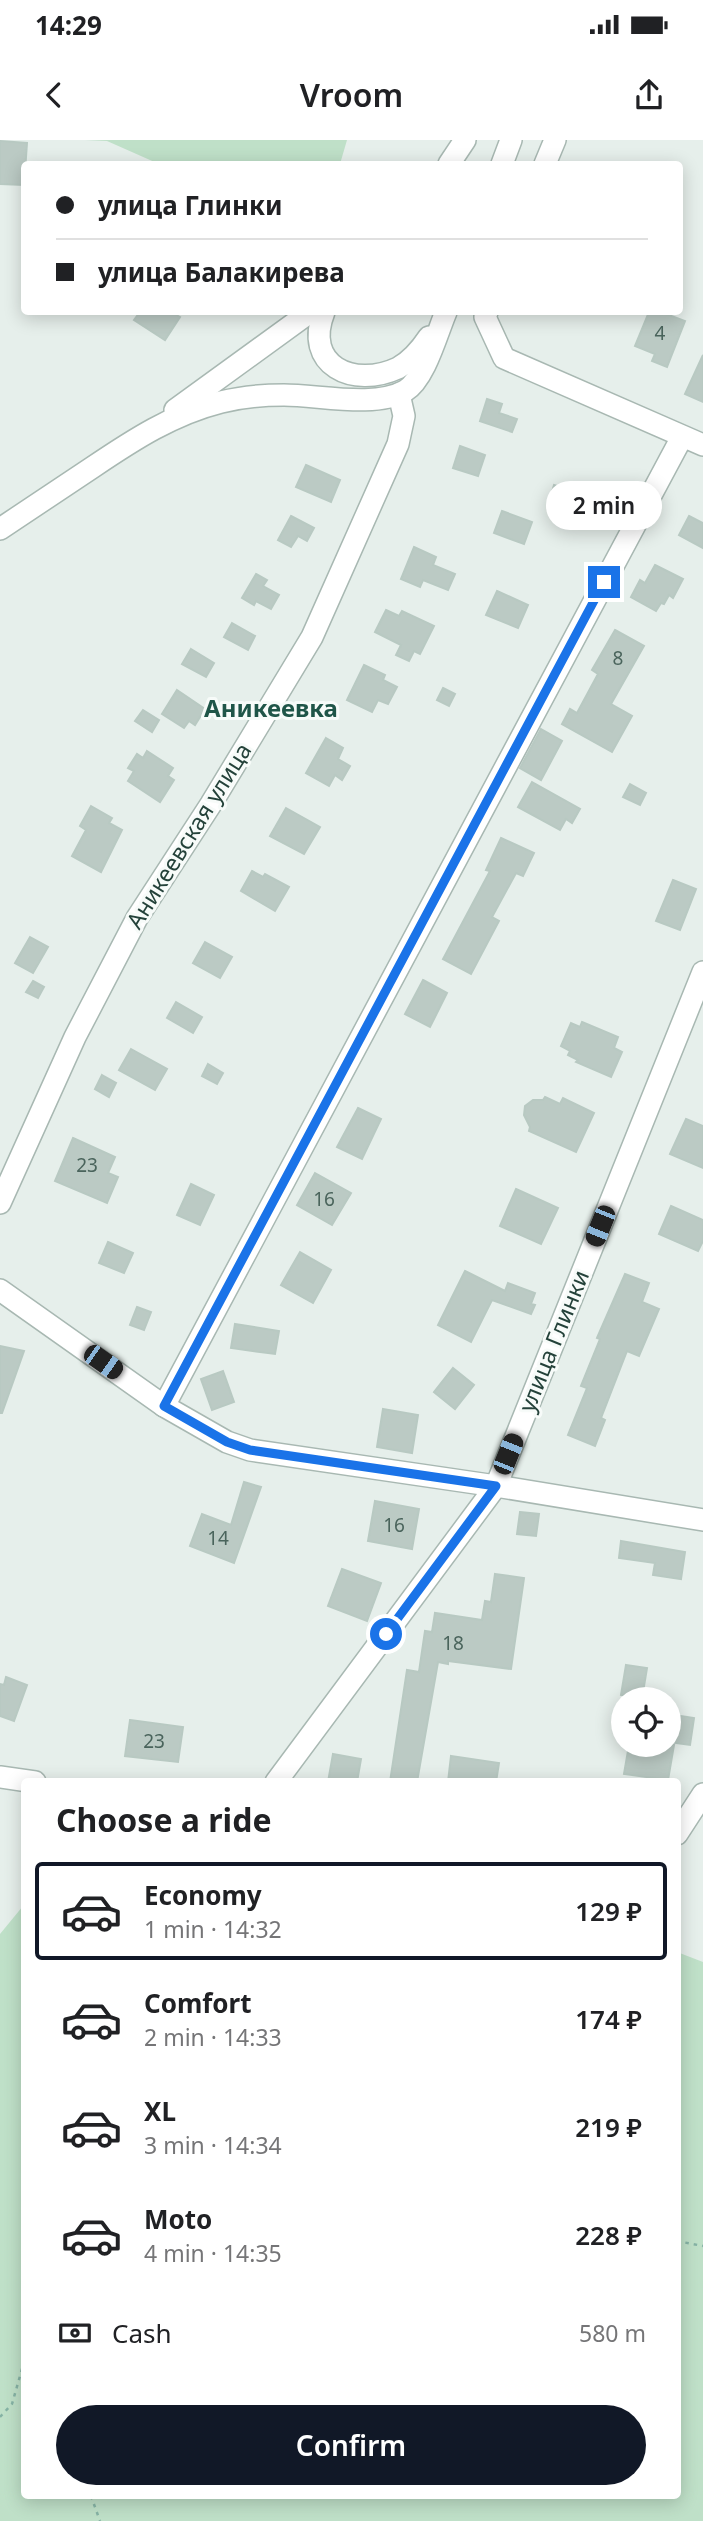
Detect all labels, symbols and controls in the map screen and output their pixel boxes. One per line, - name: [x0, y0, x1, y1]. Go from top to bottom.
- text: 14:29: [35, 7, 102, 43]
- text: Vroom: [300, 73, 403, 116]
- icon: back: [35, 76, 73, 114]
- icon: share: [630, 76, 668, 114]
- text: улица Глинки: [98, 187, 283, 223]
- text: улица Балакирева: [98, 254, 345, 290]
- house number: 4: [655, 320, 666, 346]
- callout: 2 min: [546, 480, 662, 530]
- text: 2 min: [573, 489, 635, 521]
- route end: [588, 566, 620, 598]
- house number: 8: [613, 645, 623, 671]
- district label: Аникеевка: [204, 691, 338, 724]
- street label: Аникеевская улица: [118, 736, 258, 934]
- house number: 23: [76, 1152, 98, 1178]
- house number: 16: [313, 1186, 335, 1212]
- car: [583, 1203, 618, 1249]
- street label: улица Глинки: [510, 1265, 596, 1416]
- car: [80, 1341, 127, 1383]
- car: [491, 1431, 526, 1477]
- house number: 16: [383, 1512, 405, 1538]
- house number: 14: [207, 1525, 229, 1551]
- route start: [370, 1618, 402, 1650]
- house number: 18: [442, 1630, 464, 1656]
- map controls: [611, 1687, 681, 1757]
- button: locate: [611, 1687, 681, 1757]
- house number: 23: [143, 1728, 165, 1754]
- text: Choose a ride: [56, 1798, 272, 1841]
- text: Economy: [144, 1877, 262, 1913]
- icon: car: [60, 1880, 123, 1943]
- text: 129 ₽: [575, 1893, 642, 1929]
- text: 1 min · 14:32: [144, 1913, 282, 1945]
- text: Comfort: [144, 1985, 252, 2021]
- icon: car: [60, 1988, 123, 2051]
- text: 174 ₽: [575, 2001, 642, 2037]
- text: 2 min · 14:33: [144, 2021, 282, 2053]
- text: XL: [144, 2093, 176, 2129]
- icon: car: [60, 2096, 123, 2159]
- text: 219 ₽: [575, 2109, 642, 2145]
- text: 3 min · 14:34: [144, 2129, 282, 2161]
- text: Moto: [144, 2201, 212, 2237]
- icon: car: [60, 2204, 123, 2267]
- text: 228 ₽: [575, 2217, 642, 2253]
- text: 4 min · 14:35: [144, 2237, 282, 2269]
- icon: cash: [56, 2314, 94, 2352]
- text: Cash: [112, 2315, 172, 2351]
- text: 580 m: [579, 2317, 646, 2349]
- button: Confirm: [56, 2405, 646, 2485]

